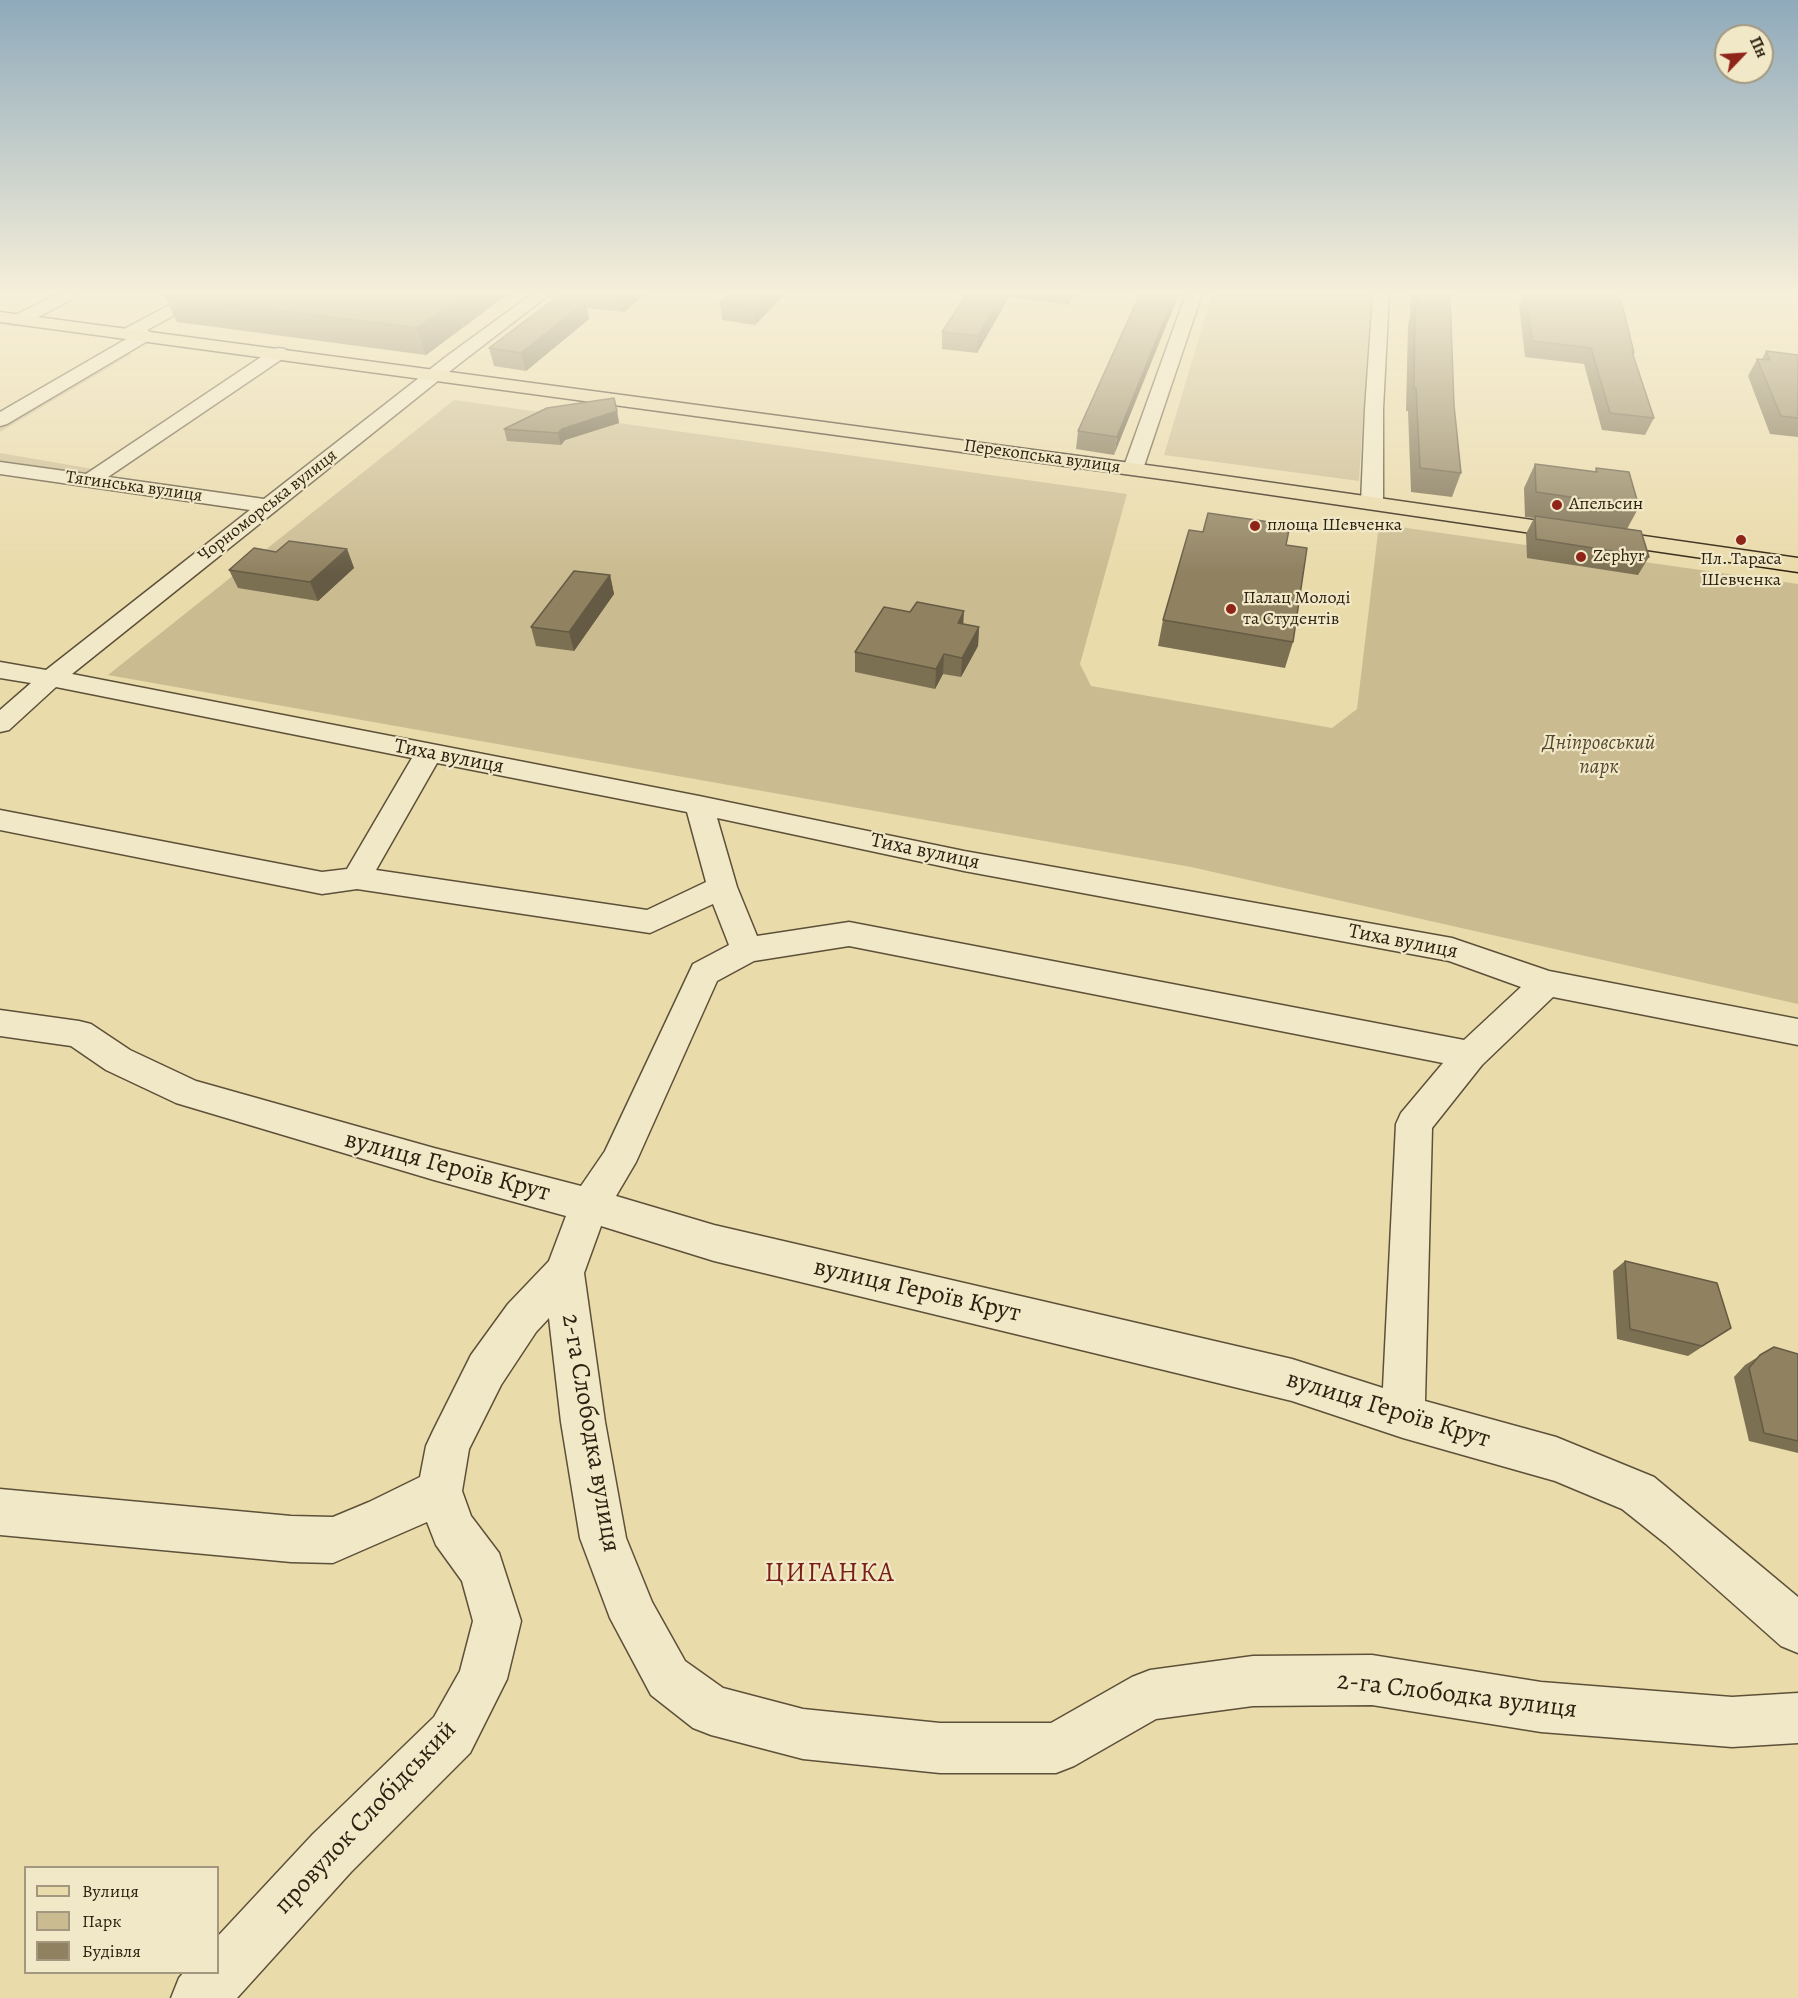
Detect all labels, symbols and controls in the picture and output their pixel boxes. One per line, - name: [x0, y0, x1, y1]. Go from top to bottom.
- north arrow: [1714, 24, 1774, 84]
- text: Пн: [1744, 33, 1773, 61]
- street label: Перекопська вулиця: [962, 435, 1122, 479]
- street label: Чорноморська вулиця: [194, 445, 342, 567]
- street label: Тягинська вулиця: [64, 467, 204, 507]
- place label: Апельсин: [1569, 494, 1643, 516]
- marker: Апельсин: [1550, 498, 1564, 512]
- place label: площа Шевченка: [1267, 515, 1402, 537]
- marker: площа Шевченка: [1248, 519, 1262, 533]
- marker: Пл. Тараса Шевченка: [1734, 533, 1748, 547]
- place label: Zephyr: [1593, 546, 1645, 568]
- place label: Пл. Тараса Шевченка: [1700, 549, 1782, 592]
- marker: Zephyr: [1574, 550, 1588, 564]
- place label: Палац Молоді та Студентів: [1243, 588, 1350, 630]
- marker: Палац Молоді та Студентів: [1224, 602, 1238, 616]
- park label: Дніпровський парк: [1543, 731, 1655, 781]
- street label: Тиха вулиця: [392, 734, 506, 780]
- street label: Тиха вулиця: [868, 828, 982, 876]
- street label: Тиха вулиця: [1346, 919, 1460, 965]
- street label: вулиця Героїв Крут: [341, 1125, 553, 1209]
- street label: вулиця Героїв Крут: [810, 1252, 1024, 1330]
- street label: 2-га Слободка вулиця: [554, 1311, 626, 1555]
- street label: вулиця Героїв Крут: [1282, 1364, 1494, 1456]
- district label: ЦИГАНКА: [765, 1558, 895, 1590]
- street label: 2-га Слободка вулиця: [1335, 1666, 1579, 1726]
- street label: провулок Слобідський: [268, 1715, 464, 1921]
- legend: [24, 1866, 219, 1974]
- text: Вулиця: [82, 1879, 139, 1903]
- text: Парк: [82, 1909, 122, 1933]
- text: Будівля: [82, 1939, 141, 1963]

